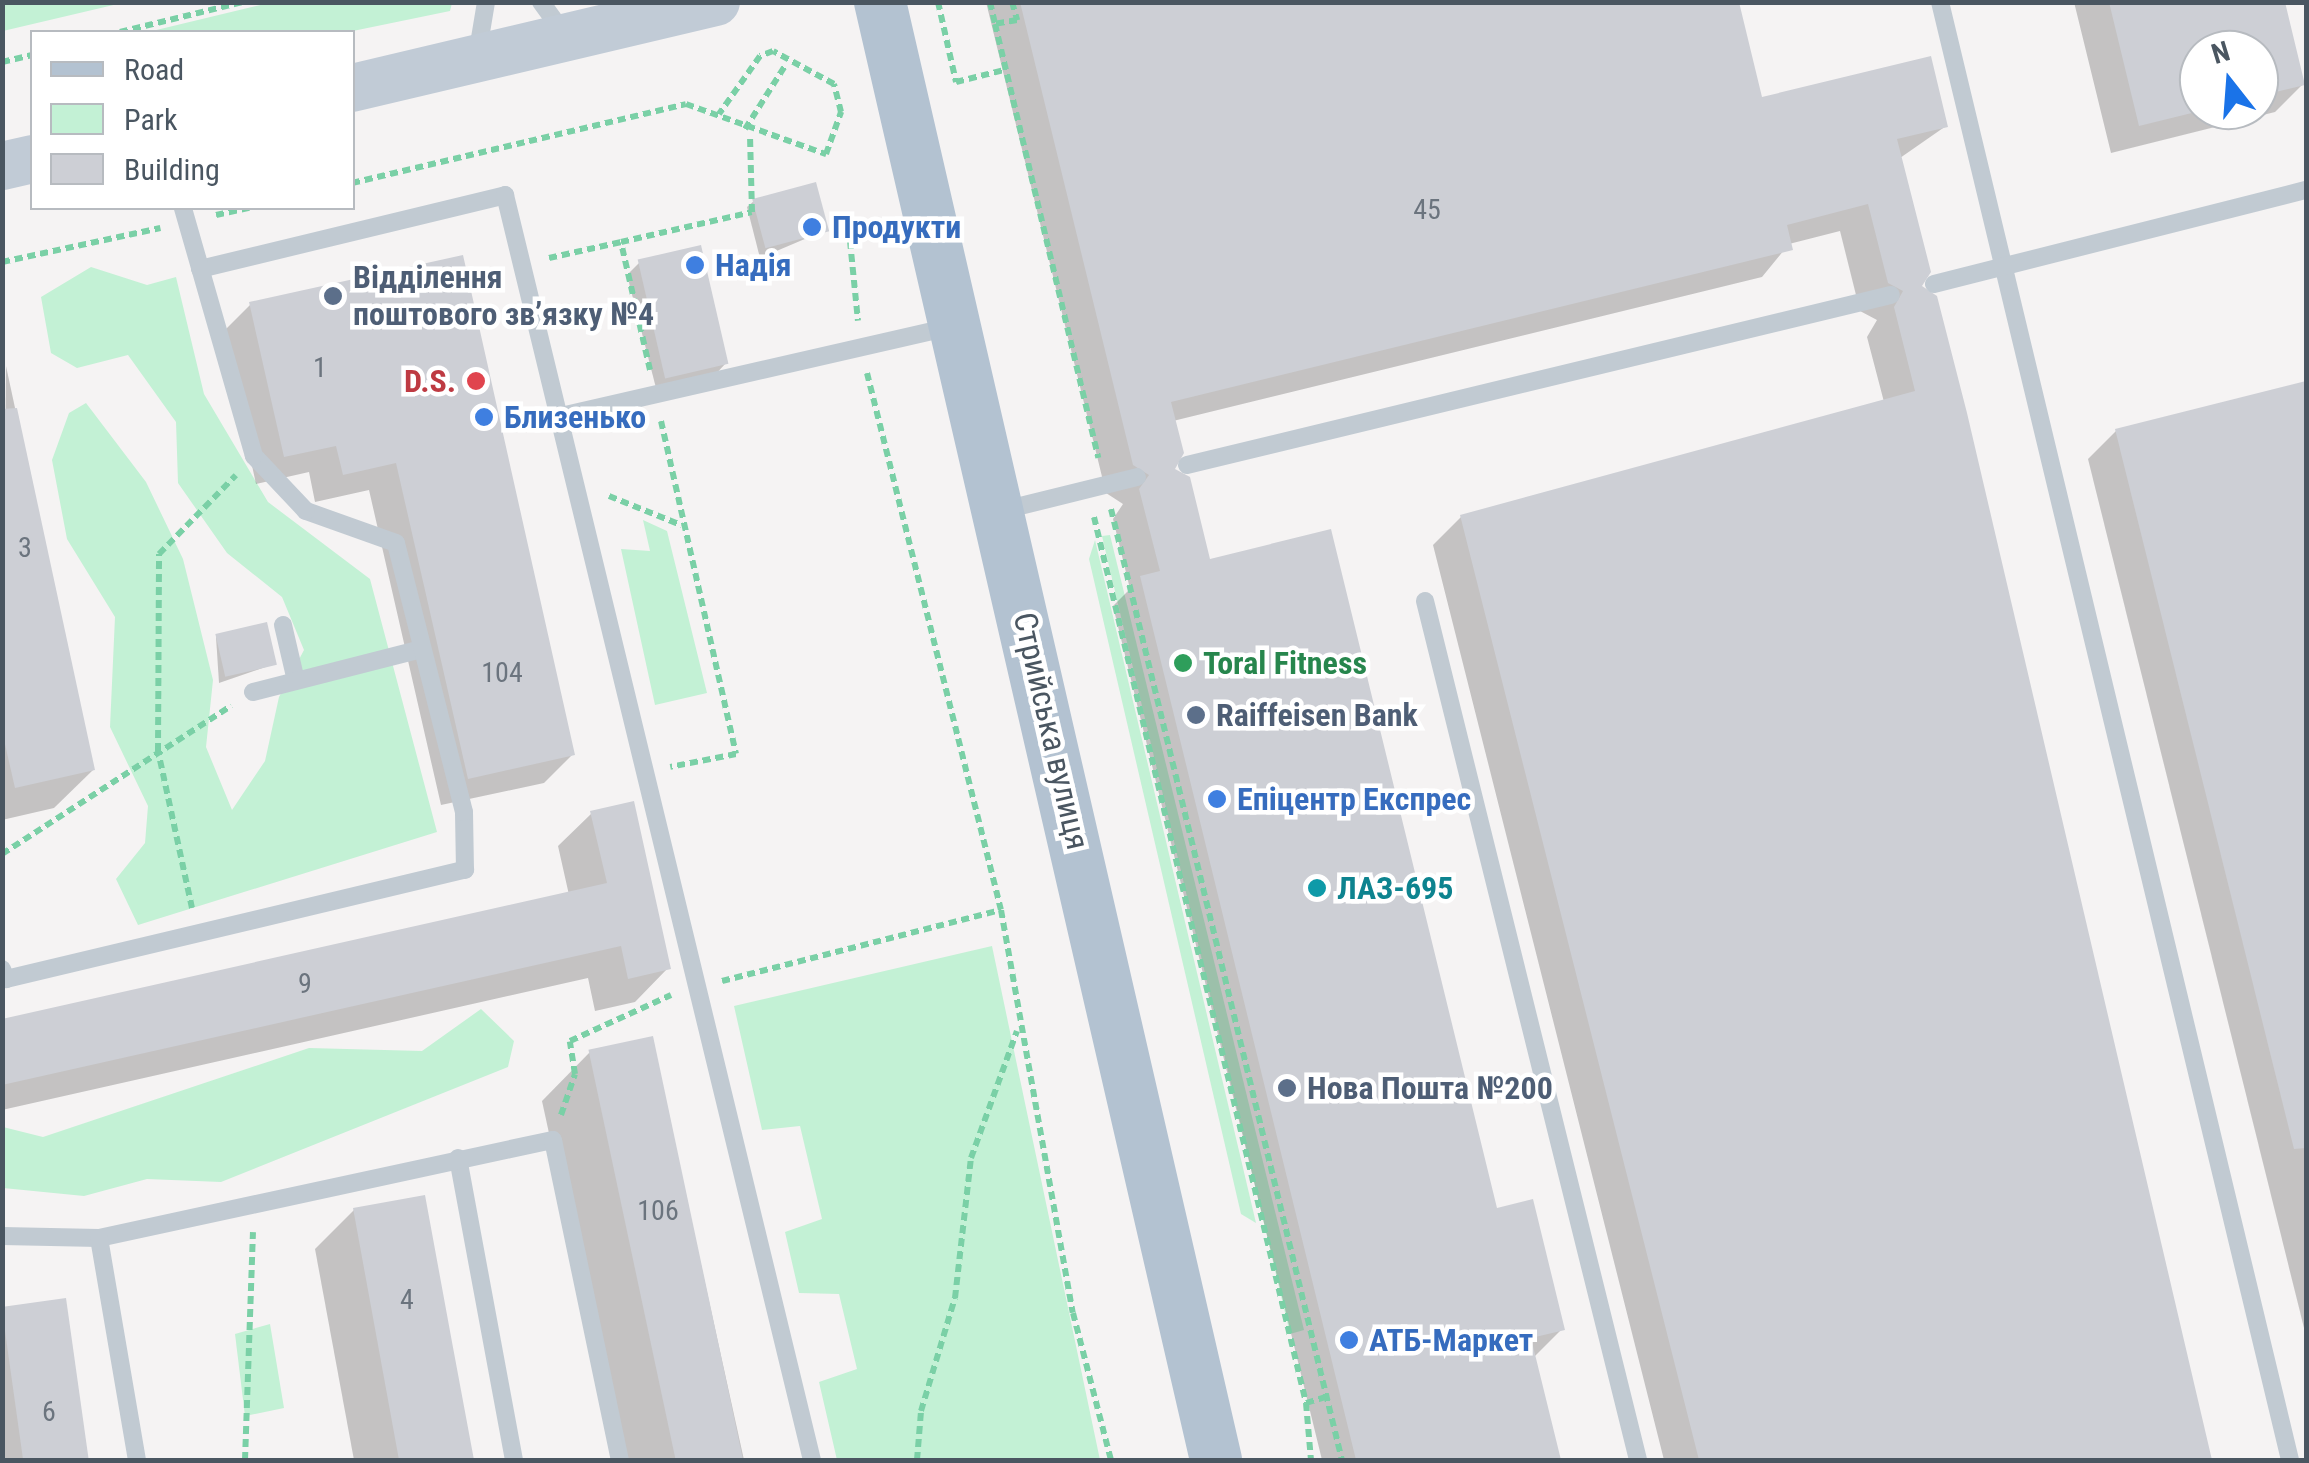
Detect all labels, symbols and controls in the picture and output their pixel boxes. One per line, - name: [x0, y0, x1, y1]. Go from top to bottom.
- legend: [30, 30, 355, 210]
- north arrow: [2179, 30, 2279, 130]
- text: N: [2208, 34, 2234, 71]
- text: Road: [124, 52, 184, 87]
- text: Park: [124, 102, 178, 137]
- text: Building: [124, 152, 220, 187]
- house number: 45: [1413, 193, 1441, 227]
- place label: Продукти: [832, 208, 961, 246]
- marker: Продукти: [801, 216, 823, 238]
- place label: Надія: [715, 246, 792, 284]
- marker: Надія: [684, 254, 706, 276]
- place label: Відділення поштового зв’язку №4: [353, 259, 654, 334]
- marker: Відділення поштового зв’язку №4: [322, 285, 344, 307]
- house number: 1: [313, 351, 327, 385]
- place label: D.S.: [404, 362, 456, 400]
- marker: D.S.: [465, 370, 487, 392]
- place label: Близенько: [504, 398, 646, 436]
- marker: Близенько: [473, 406, 495, 428]
- house number: 3: [18, 531, 32, 565]
- street label: Стрийська вулиця: [1005, 609, 1097, 853]
- place label: Toral Fitness: [1203, 644, 1367, 682]
- marker: Toral Fitness: [1172, 652, 1194, 674]
- house number: 104: [481, 656, 523, 690]
- place label: Raiffeisen Bank: [1216, 696, 1418, 734]
- marker: Raiffeisen Bank: [1185, 704, 1207, 726]
- place label: Епіцентр Експрес: [1237, 780, 1471, 818]
- marker: Епіцентр Експрес: [1206, 788, 1228, 810]
- place label: ЛАЗ-695: [1337, 869, 1453, 907]
- marker: ЛАЗ-695: [1306, 877, 1328, 899]
- house number: 9: [298, 967, 312, 1001]
- place label: Нова Пошта №200: [1307, 1069, 1553, 1107]
- marker: Нова Пошта №200: [1276, 1077, 1298, 1099]
- house number: 106: [637, 1194, 679, 1228]
- house number: 4: [400, 1283, 414, 1317]
- place label: АТБ-Маркет: [1369, 1321, 1533, 1359]
- marker: АТБ-Маркет: [1338, 1329, 1360, 1351]
- house number: 6: [42, 1395, 56, 1429]

